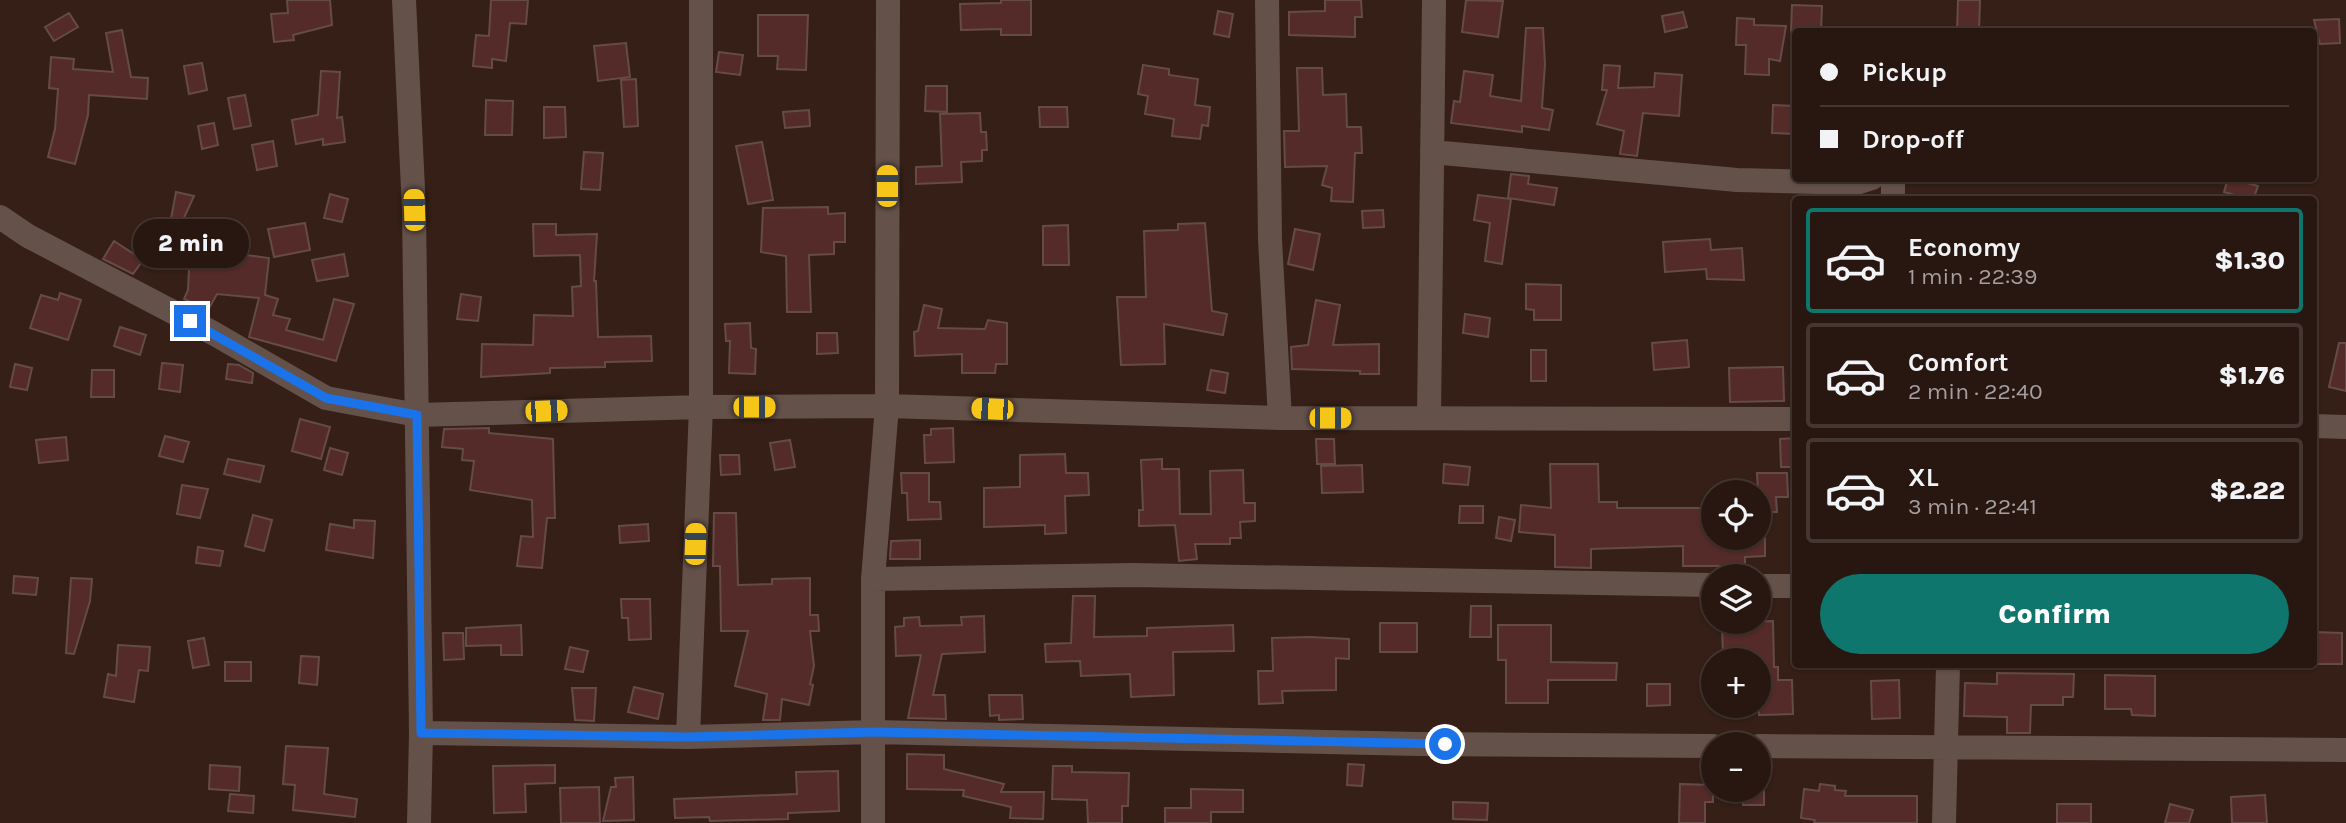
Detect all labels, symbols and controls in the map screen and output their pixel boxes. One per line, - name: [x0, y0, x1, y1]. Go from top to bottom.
- text: Pickup: [1862, 57, 1947, 88]
- text: Drop-off: [1862, 124, 1964, 155]
- car: [877, 165, 898, 207]
- car: [403, 189, 426, 231]
- callout: 2 min: [132, 219, 248, 268]
- icon: car: [1824, 229, 1887, 292]
- text: 2 min: [158, 230, 224, 257]
- text: Economy: [1908, 232, 2020, 263]
- text: $1.30: [2214, 245, 2285, 276]
- text: 1 min · 22:39: [1908, 263, 2037, 290]
- route end: [174, 305, 206, 337]
- icon: car: [1824, 344, 1887, 407]
- text: Comfort: [1908, 347, 2009, 378]
- text: $1.76: [2218, 360, 2285, 391]
- text: 2 min · 22:40: [1908, 378, 2043, 405]
- car: [734, 397, 776, 418]
- car: [971, 398, 1014, 420]
- car: [525, 400, 568, 422]
- car: [1310, 408, 1352, 429]
- icon: car: [1824, 459, 1887, 522]
- text: XL: [1908, 462, 1939, 493]
- text: $2.22: [2210, 475, 2285, 506]
- map controls: [1701, 480, 1771, 802]
- button: locate: [1701, 480, 1771, 550]
- text: 3 min · 22:41: [1908, 493, 2037, 520]
- car: [684, 523, 707, 565]
- button: layers: [1701, 564, 1771, 634]
- button: Confirm: [1820, 574, 2289, 654]
- button: +: [1701, 648, 1771, 718]
- route start: [1429, 728, 1461, 760]
- button: −: [1701, 732, 1771, 802]

